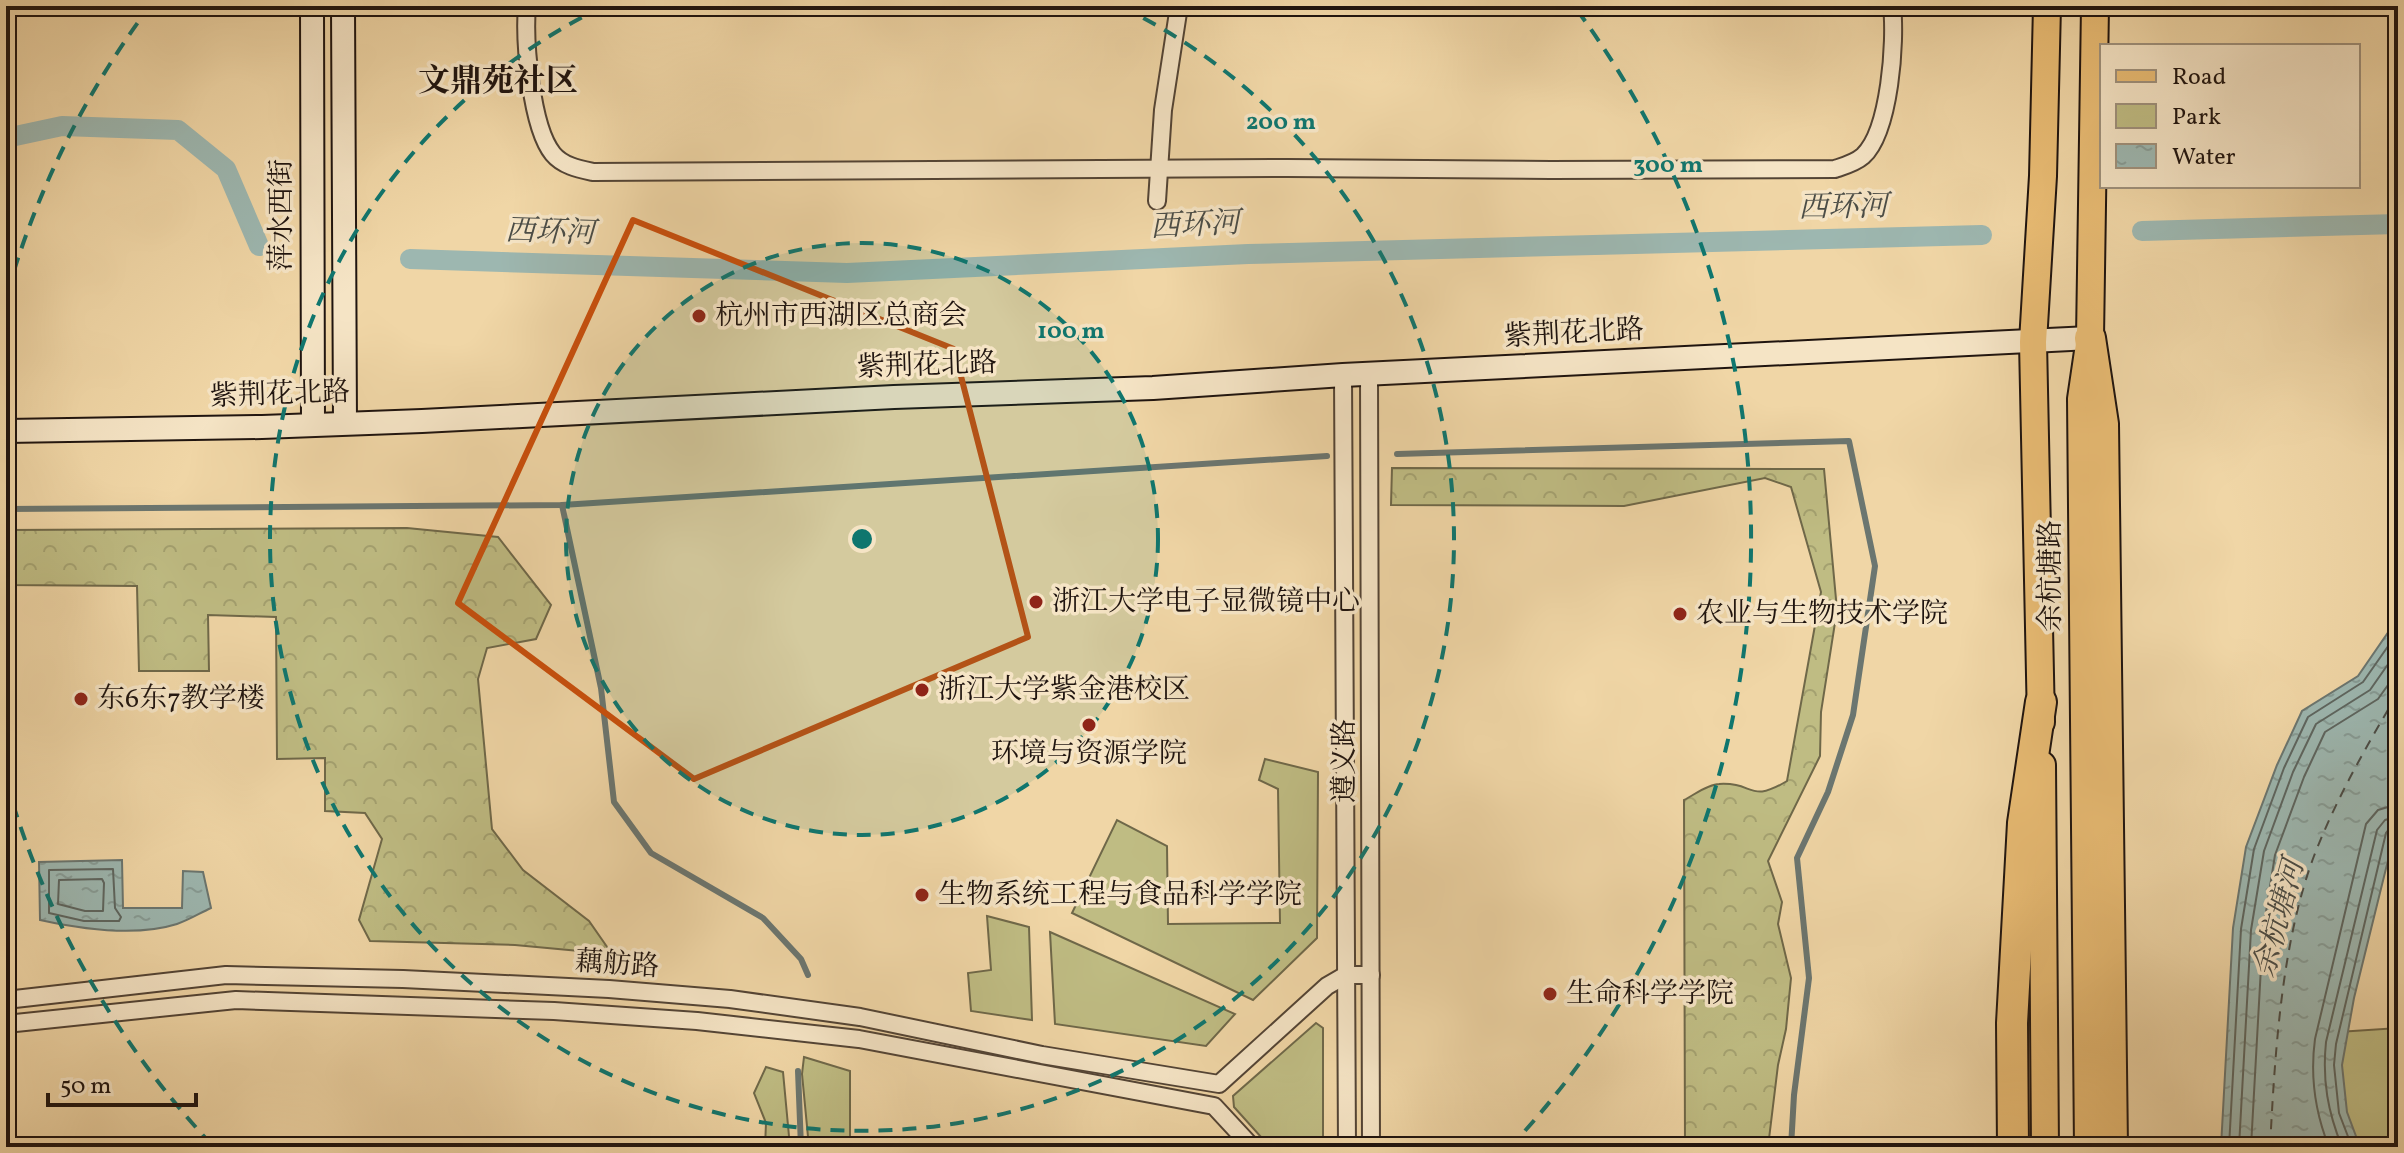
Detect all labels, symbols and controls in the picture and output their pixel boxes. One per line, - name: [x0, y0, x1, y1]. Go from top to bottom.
- legend: [2100, 44, 2360, 188]
- district label: 文鼎苑社区: [418, 61, 578, 105]
- text: Road: [2172, 61, 2226, 95]
- text: Park: [2172, 101, 2221, 135]
- text: 200 m: [1246, 106, 1316, 140]
- text: Water: [2172, 141, 2236, 175]
- text: 300 m: [1633, 149, 1703, 183]
- street label: 萍水西街: [263, 159, 302, 271]
- water label: 西环河: [1798, 186, 1893, 230]
- water label: 西环河: [1149, 202, 1246, 249]
- water label: 西环河: [504, 210, 601, 256]
- place label: 杭州市西湖区总商会: [715, 297, 967, 336]
- marker: 杭州市西湖区总商会: [690, 307, 708, 325]
- street label: 紫荆花北路: [1503, 311, 1645, 357]
- text: 100 m: [1037, 315, 1105, 349]
- street label: 紫荆花北路: [856, 344, 998, 388]
- street label: 紫荆花北路: [209, 373, 351, 417]
- street label: 余杭塘路: [2032, 520, 2071, 632]
- centre of rings: [848, 525, 876, 553]
- place label: 浙江大学电子显微镜中心: [1052, 583, 1360, 622]
- marker: 浙江大学电子显微镜中心: [1027, 593, 1045, 611]
- place label: 农业与生物技术学院: [1696, 595, 1948, 634]
- marker: 农业与生物技术学院: [1671, 605, 1689, 623]
- place label: 浙江大学紫金港校区: [938, 671, 1190, 710]
- place label: 东6东7教学楼: [97, 680, 265, 719]
- marker: 浙江大学紫金港校区: [913, 681, 931, 699]
- marker: 东6东7教学楼: [72, 690, 90, 708]
- marker: 环境与资源学院: [1080, 716, 1098, 734]
- street label: 遵义路: [1326, 719, 1365, 803]
- place label: 环境与资源学院: [991, 735, 1187, 774]
- water label: 余杭塘河: [2244, 851, 2317, 982]
- place label: 生物系统工程与食品科学学院: [938, 876, 1302, 915]
- marker: 生物系统工程与食品科学学院: [913, 886, 931, 904]
- street label: 藕舫路: [574, 943, 660, 987]
- place label: 生命科学学院: [1566, 975, 1734, 1014]
- marker: 生命科学学院: [1541, 985, 1559, 1003]
- scale bar: [48, 1057, 196, 1107]
- text: 50 m: [60, 1070, 112, 1104]

